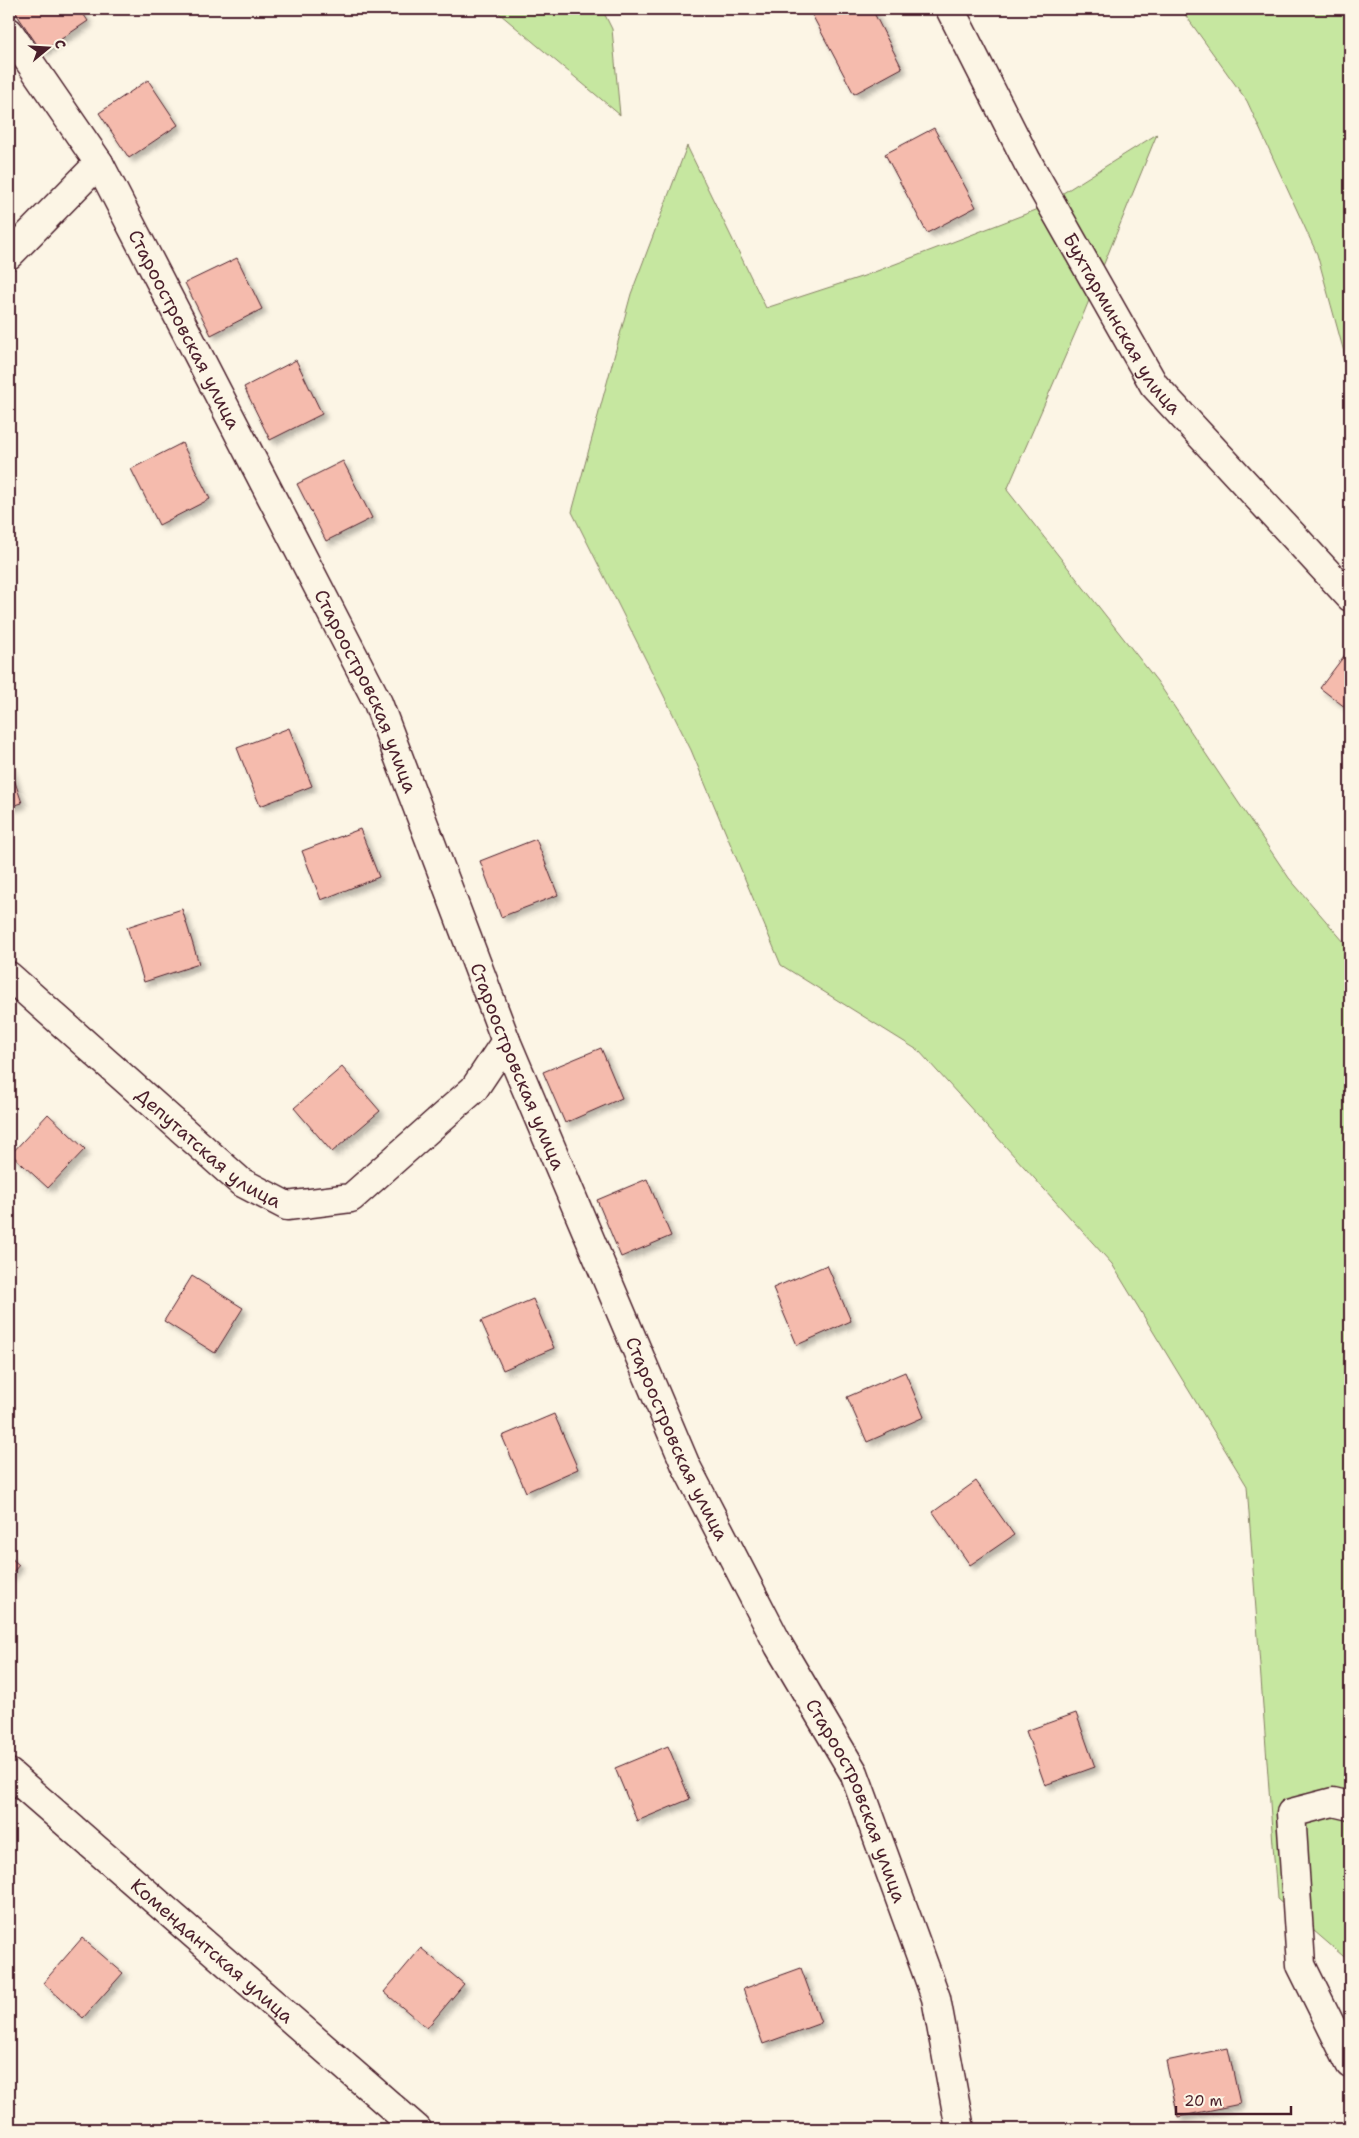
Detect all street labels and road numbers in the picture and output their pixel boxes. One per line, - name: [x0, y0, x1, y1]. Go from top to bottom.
- street label: Староостровская улица: [122, 225, 246, 434]
- street label: Бухтарминская улица: [1057, 228, 1187, 420]
- street label: Староостровская улица: [308, 585, 423, 797]
- street label: Староостровская улица: [464, 959, 571, 1174]
- street label: Депутатская улица: [130, 1082, 286, 1214]
- street label: Староостровская улица: [620, 1333, 734, 1545]
- street label: Староостровская улица: [800, 1694, 912, 1906]
- street label: Комендантская улица: [125, 1873, 299, 2029]

